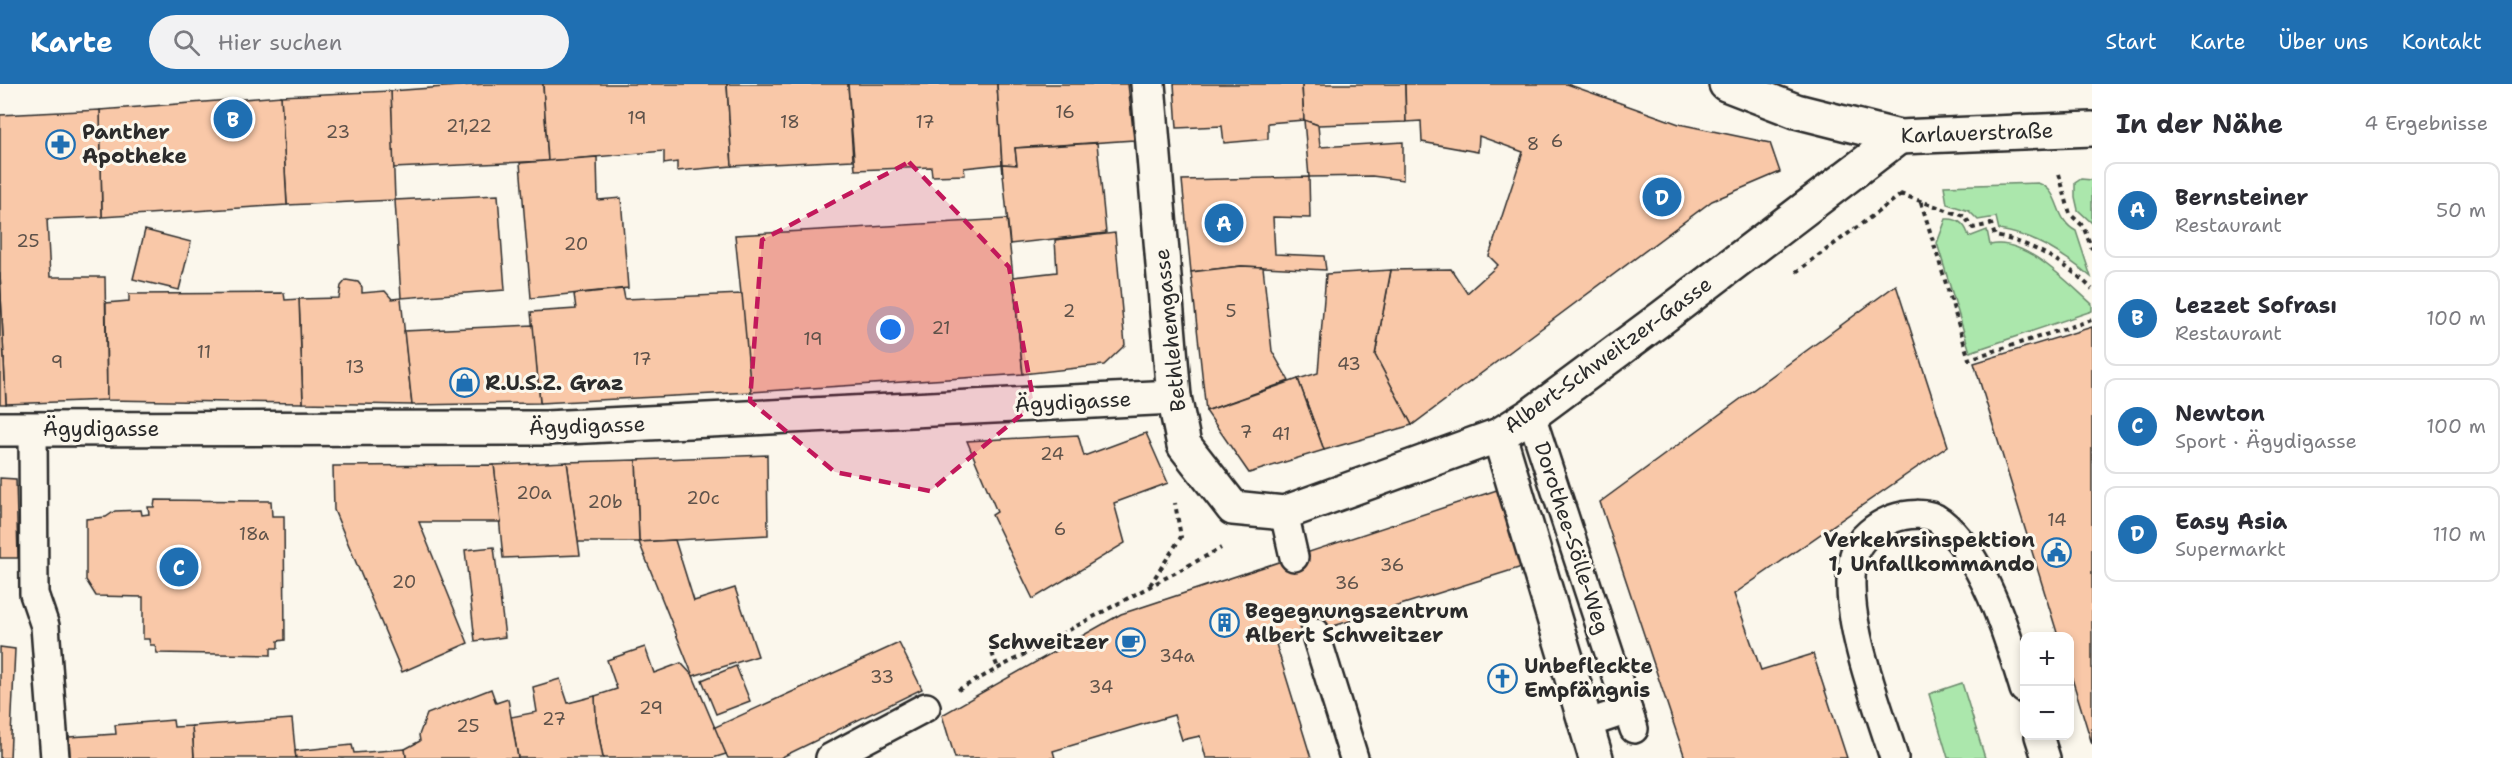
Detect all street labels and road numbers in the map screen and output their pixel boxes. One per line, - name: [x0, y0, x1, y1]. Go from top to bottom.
- street label: Karlauerstraße: [1900, 116, 2054, 150]
- street label: Bethlehemgasse: [1148, 247, 1192, 413]
- street label: Albert-Schweitzer-Gasse: [1498, 270, 1718, 440]
- street label: Ägydigasse: [1014, 385, 1132, 419]
- street label: Ägydigasse: [528, 410, 646, 442]
- street label: Ägydigasse: [43, 415, 159, 443]
- street label: Dorothee-Sölle-Weg: [1528, 438, 1616, 638]

